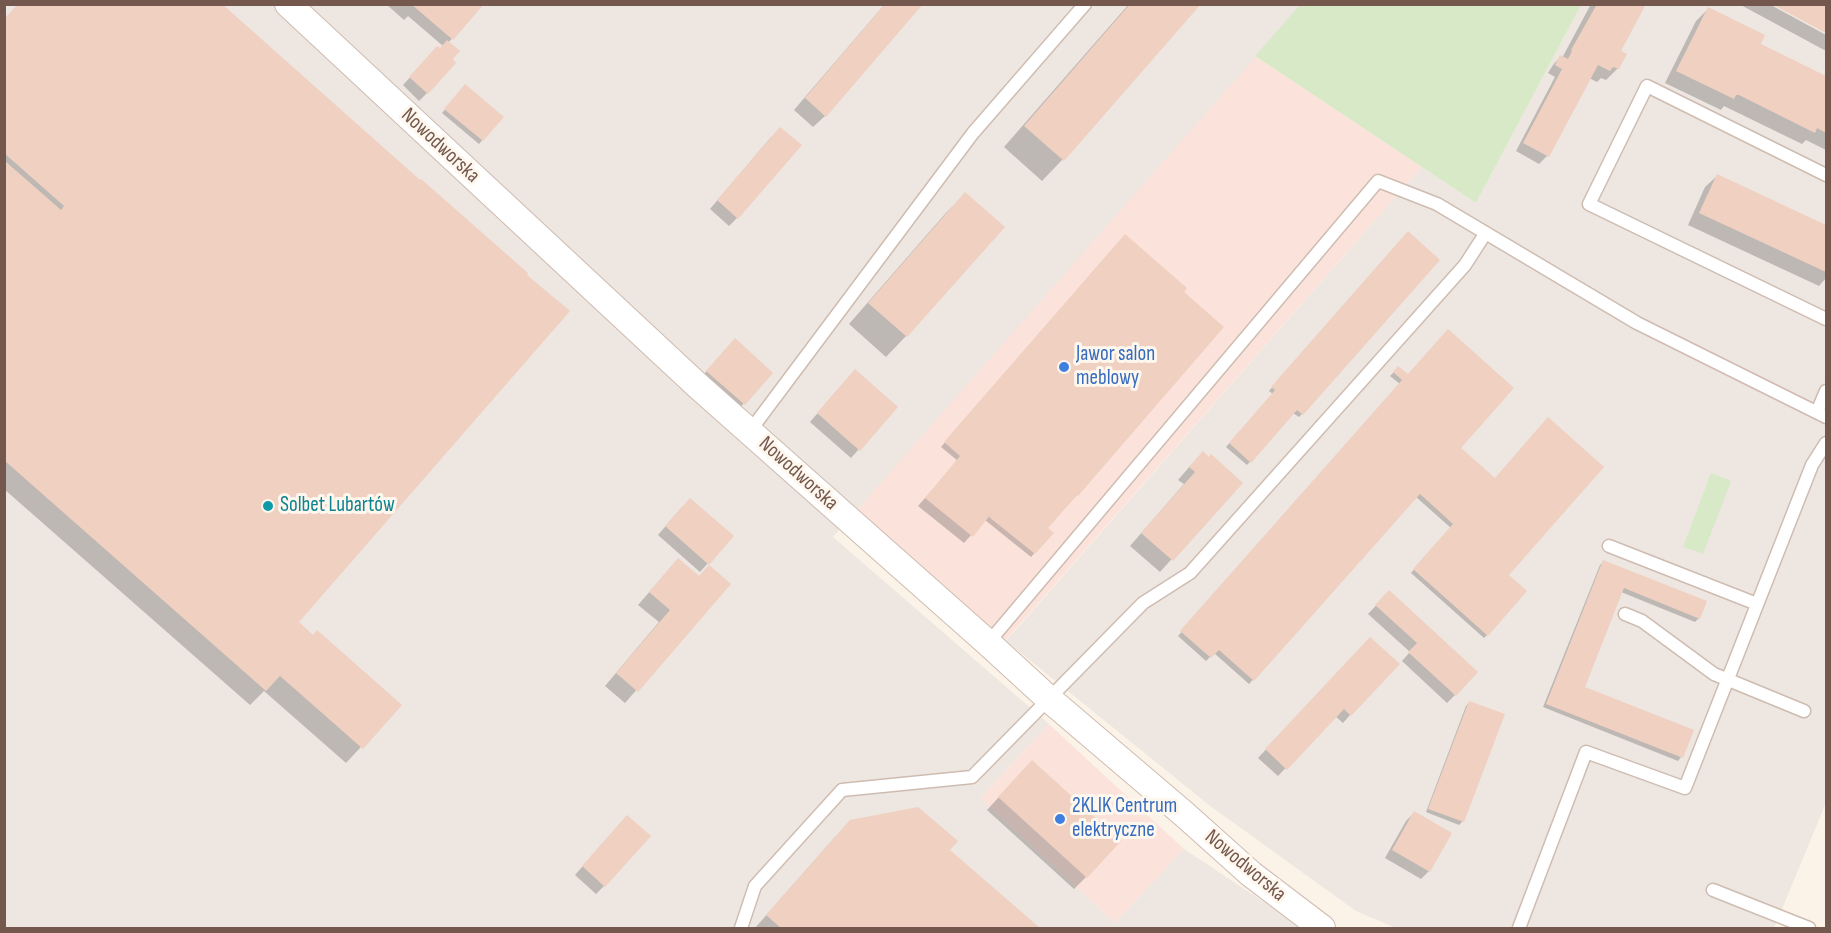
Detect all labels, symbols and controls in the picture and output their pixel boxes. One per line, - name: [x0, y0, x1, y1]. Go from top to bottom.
- street label: Nowodworska: [395, 103, 485, 189]
- place label: Jawor salon meblowy: [1076, 342, 1155, 392]
- marker: Jawor salon meblowy: [1057, 360, 1071, 374]
- street label: Nowodworska: [753, 432, 843, 516]
- place label: Solbet Lubartów: [280, 493, 395, 519]
- marker: Solbet Lubartów: [261, 499, 275, 513]
- place label: 2KLIK Centrum elektryczne: [1072, 794, 1177, 844]
- marker: 2KLIK Centrum elektryczne: [1053, 812, 1067, 826]
- street label: Nowodworska: [1199, 825, 1291, 907]

